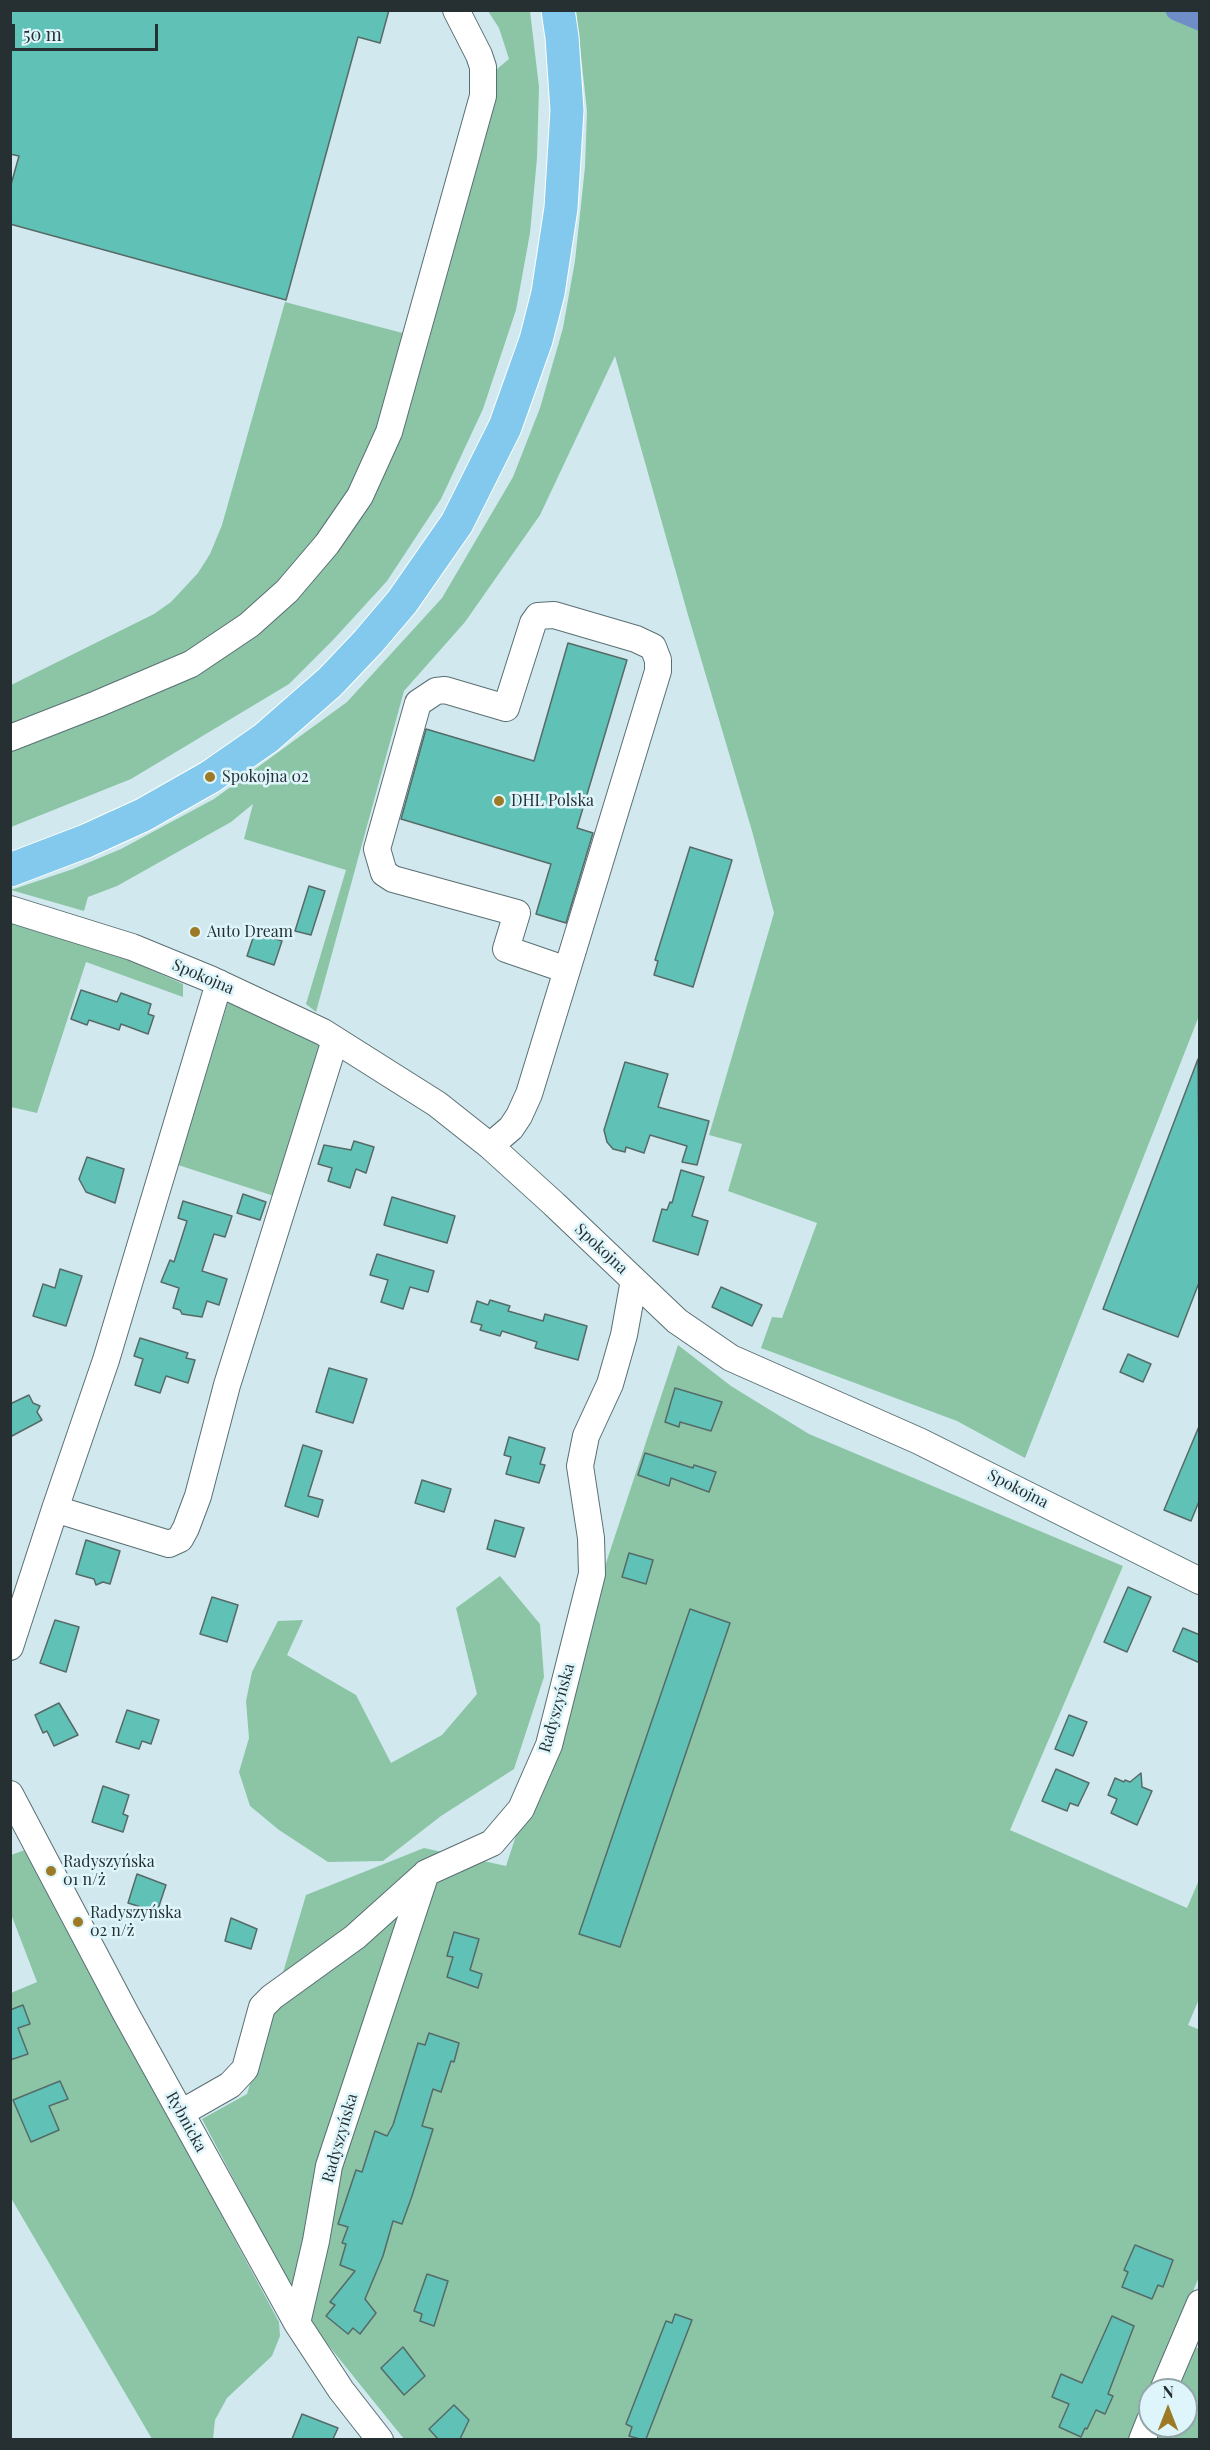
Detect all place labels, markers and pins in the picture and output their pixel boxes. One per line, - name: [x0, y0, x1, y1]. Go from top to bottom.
- place label: Spokojna 02: [222, 767, 309, 787]
- marker: Spokojna 02: [203, 770, 217, 784]
- place label: DHL Polska: [511, 791, 594, 811]
- marker: DHL Polska: [492, 794, 506, 808]
- place label: Auto Dream: [207, 922, 293, 942]
- marker: Auto Dream: [188, 925, 202, 939]
- place label: Radyszyńska 01 n/ż: [63, 1852, 155, 1890]
- marker: Radyszyńska 01 n/ż: [44, 1864, 58, 1878]
- place label: Radyszyńska 02 n/ż: [90, 1903, 182, 1941]
- marker: Radyszyńska 02 n/ż: [71, 1915, 85, 1929]

